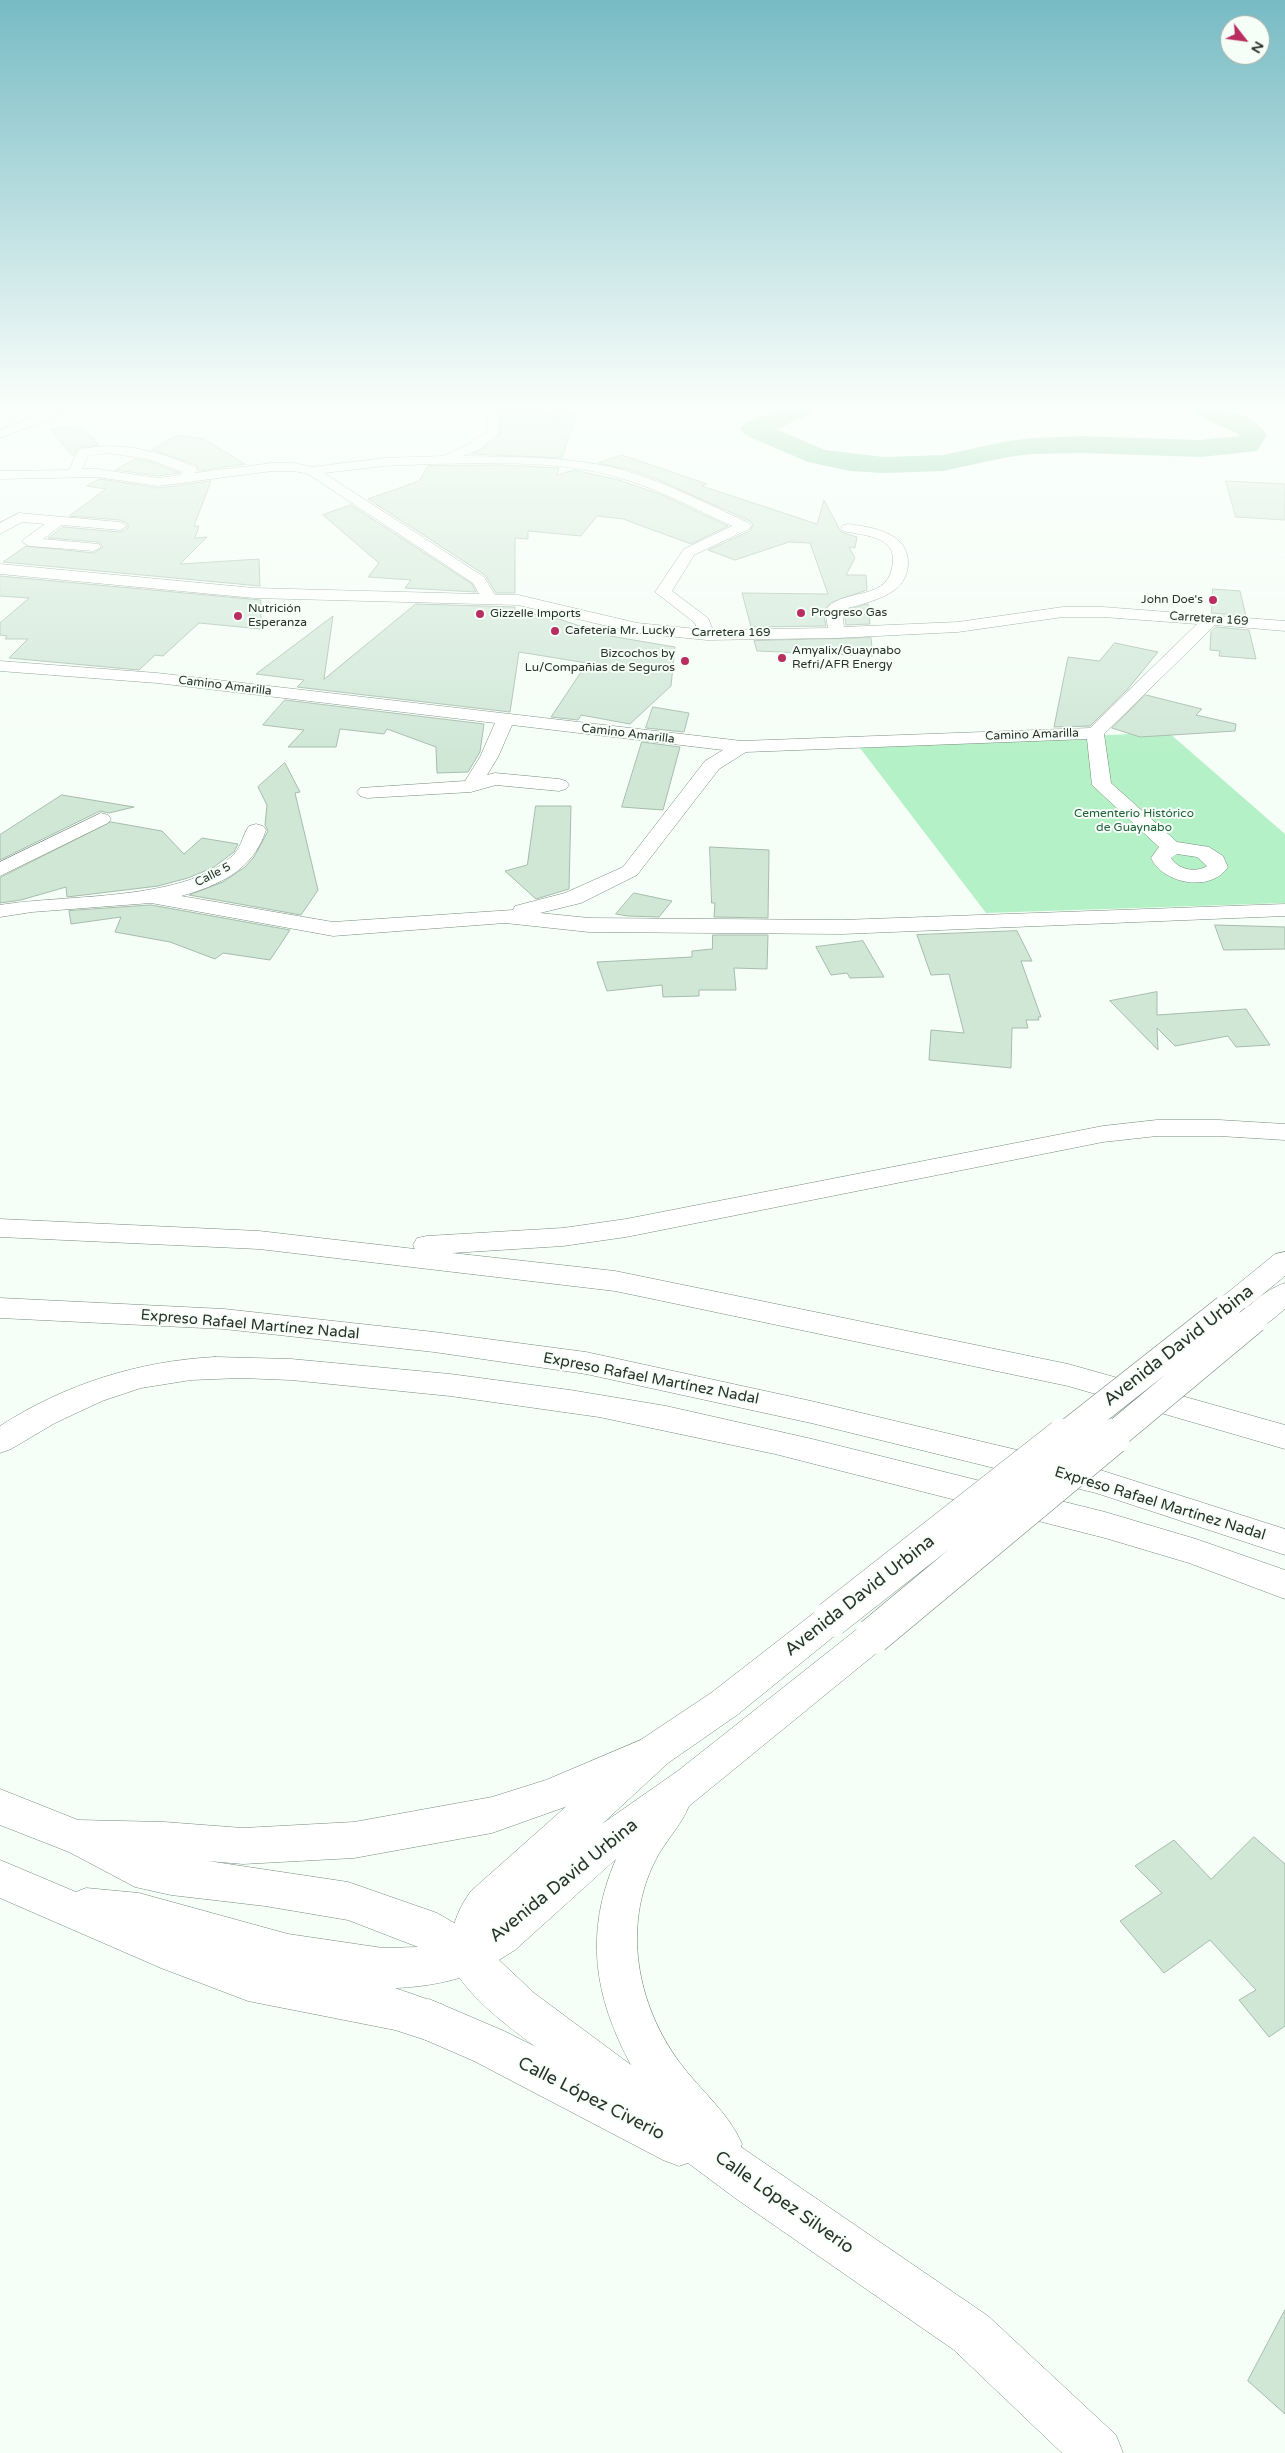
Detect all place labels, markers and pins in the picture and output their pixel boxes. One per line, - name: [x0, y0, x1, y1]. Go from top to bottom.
- place label: John Doe's: [1141, 593, 1203, 607]
- marker: John Doe's: [1207, 594, 1219, 606]
- place label: Nutrición Esperanza: [248, 602, 307, 630]
- place label: Progreso Gas: [811, 606, 887, 620]
- place label: Gizzelle Imports: [490, 607, 581, 621]
- marker: Progreso Gas: [795, 607, 807, 619]
- marker: Gizzelle Imports: [474, 608, 486, 620]
- marker: Nutrición Esperanza: [232, 610, 244, 622]
- place label: Cafetería Mr. Lucky: [565, 624, 675, 638]
- marker: Cafetería Mr. Lucky: [549, 625, 561, 637]
- place label: Amyalix/Guaynabo Refri/AFR Energy: [792, 644, 901, 672]
- place label: Bizcochos by Lu/Compañias de Seguros: [525, 647, 675, 675]
- marker: Amyalix/Guaynabo Refri/AFR Energy: [776, 652, 788, 664]
- marker: Bizcochos by Lu/Compañias de Seguros: [679, 655, 691, 667]

